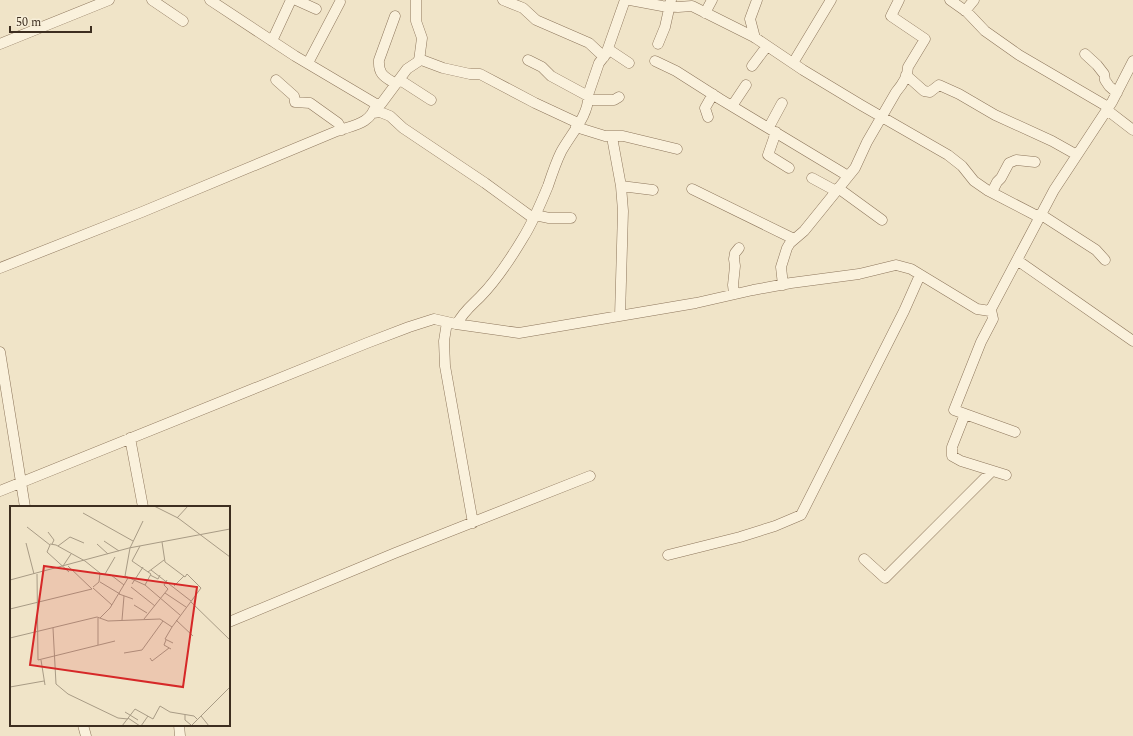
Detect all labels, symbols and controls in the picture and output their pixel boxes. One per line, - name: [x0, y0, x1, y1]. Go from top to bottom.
- scale bar: [10, 8, 91, 34]
- text: 50 m: [16, 13, 41, 32]
- inset map: [10, 506, 230, 726]

